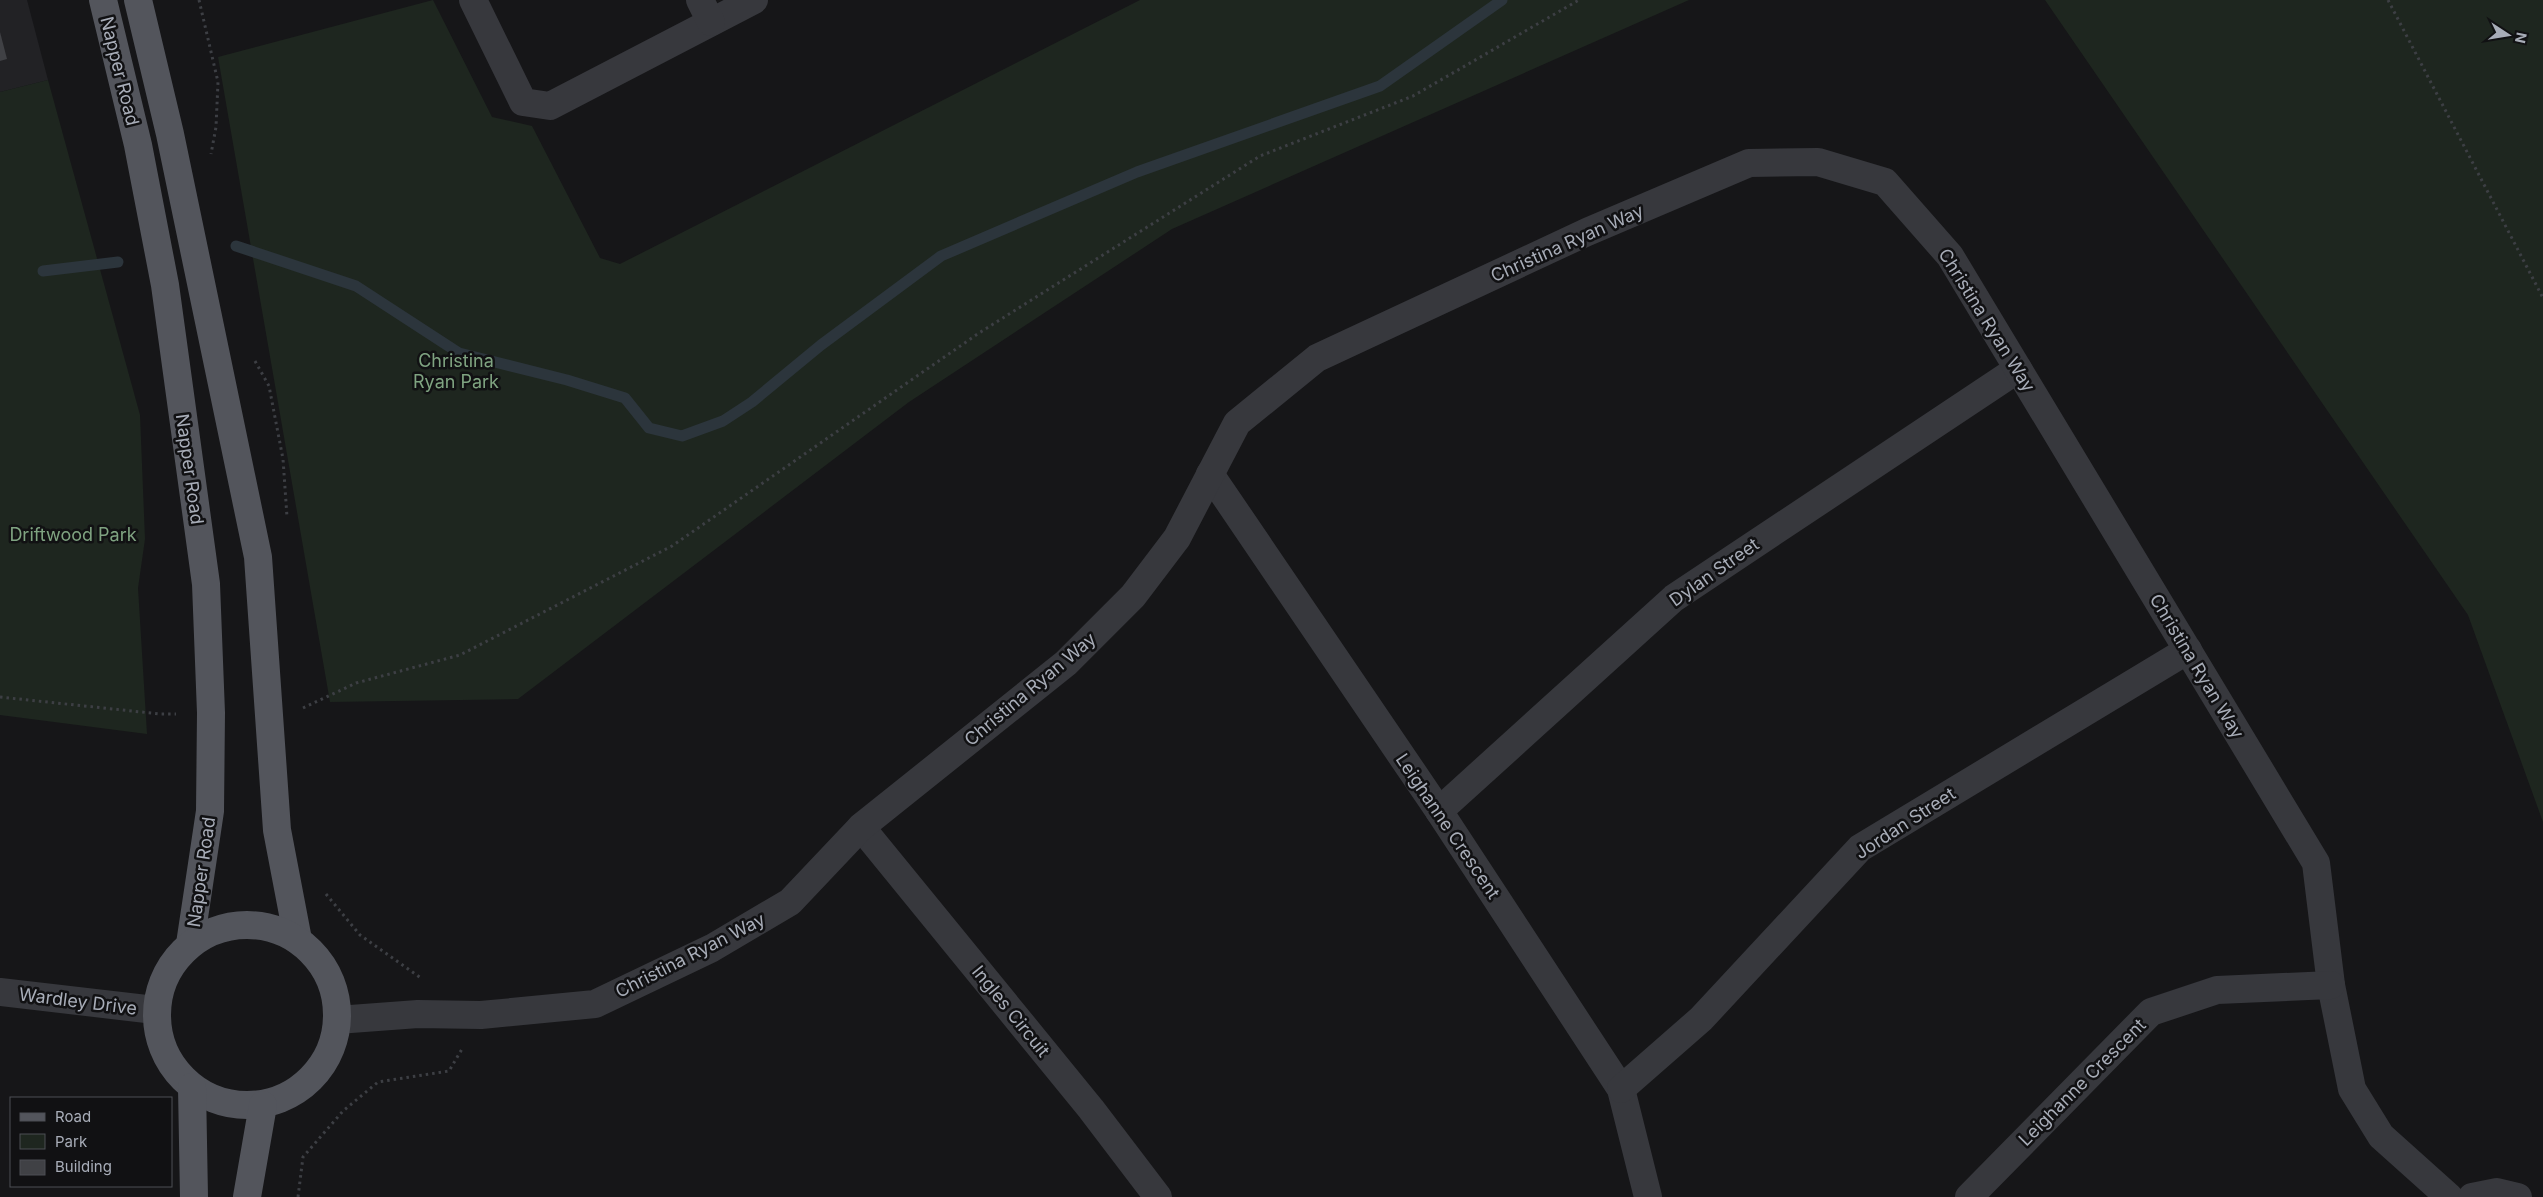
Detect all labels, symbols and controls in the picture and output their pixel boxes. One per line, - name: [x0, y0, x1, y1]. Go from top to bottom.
- north arrow: [2483, 10, 2533, 60]
- street label: Napper Road: [96, 14, 144, 128]
- text: N: [2512, 31, 2531, 45]
- street label: Christina Ryan Way: [1487, 200, 1647, 286]
- street label: Christina Ryan Way: [1934, 244, 2040, 396]
- park label: Christina Ryan Park: [413, 350, 499, 392]
- street label: Napper Road: [172, 412, 208, 526]
- park label: Driftwood Park: [9, 524, 137, 545]
- street label: Dylan Street: [1665, 533, 1763, 610]
- street label: Christina Ryan Way: [2146, 590, 2248, 742]
- street label: Christina Ryan Way: [960, 628, 1100, 750]
- street label: Leighanne Crescent: [1392, 749, 1504, 903]
- street label: Jordan Street: [1851, 783, 1959, 863]
- street label: Napper Road: [183, 815, 219, 929]
- street label: Christina Ryan Way: [612, 908, 768, 1002]
- street label: Ingles Circuit: [968, 961, 1054, 1061]
- street label: Wardley Drive: [18, 983, 138, 1019]
- street label: Leighanne Crescent: [2014, 1014, 2150, 1150]
- legend: [10, 1097, 172, 1187]
- text: Road: [55, 1107, 91, 1126]
- text: Park: [55, 1132, 88, 1151]
- text: Building: [55, 1157, 112, 1176]

